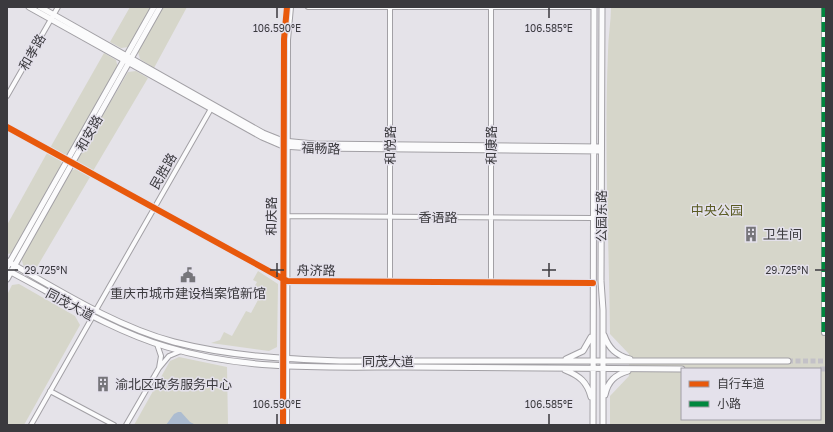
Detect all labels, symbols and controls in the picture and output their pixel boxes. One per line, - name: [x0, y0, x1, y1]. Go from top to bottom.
- text: 106.590°E: [253, 22, 301, 34]
- text: 106.585°E: [525, 22, 573, 34]
- street label: 和孝路: [15, 31, 49, 73]
- street label: 和安路: [72, 112, 106, 154]
- street label: 和悦路: [382, 125, 398, 165]
- street label: 和康路: [483, 125, 499, 165]
- street label: 福畅路: [301, 139, 341, 157]
- street label: 民胜路: [146, 150, 180, 192]
- street label: 公园东路: [593, 190, 609, 242]
- street label: 和庆路: [263, 196, 279, 236]
- park label: 中央公园: [691, 202, 743, 218]
- street label: 香语路: [418, 209, 458, 225]
- building icon: 卫生间: [742, 225, 760, 243]
- place label: 卫生间: [763, 226, 802, 242]
- street label: 舟济路: [296, 262, 336, 278]
- text: 29.725°N: [24, 264, 68, 276]
- text: 29.725°N: [765, 264, 809, 276]
- public building icon: 重庆市城市建设档案馆新馆: [179, 266, 197, 284]
- street label: 同茂大道: [43, 285, 97, 323]
- place label: 重庆市城市建设档案馆新馆: [110, 285, 266, 301]
- street label: 同茂大道: [362, 353, 414, 369]
- legend: [681, 368, 821, 420]
- building icon: 渝北区政务服务中心: [94, 375, 112, 393]
- place label: 渝北区政务服务中心: [115, 376, 232, 392]
- text: 自行车道: [717, 376, 765, 391]
- text: 小路: [717, 396, 741, 411]
- text: 106.590°E: [253, 398, 301, 410]
- text: 106.585°E: [525, 398, 573, 410]

